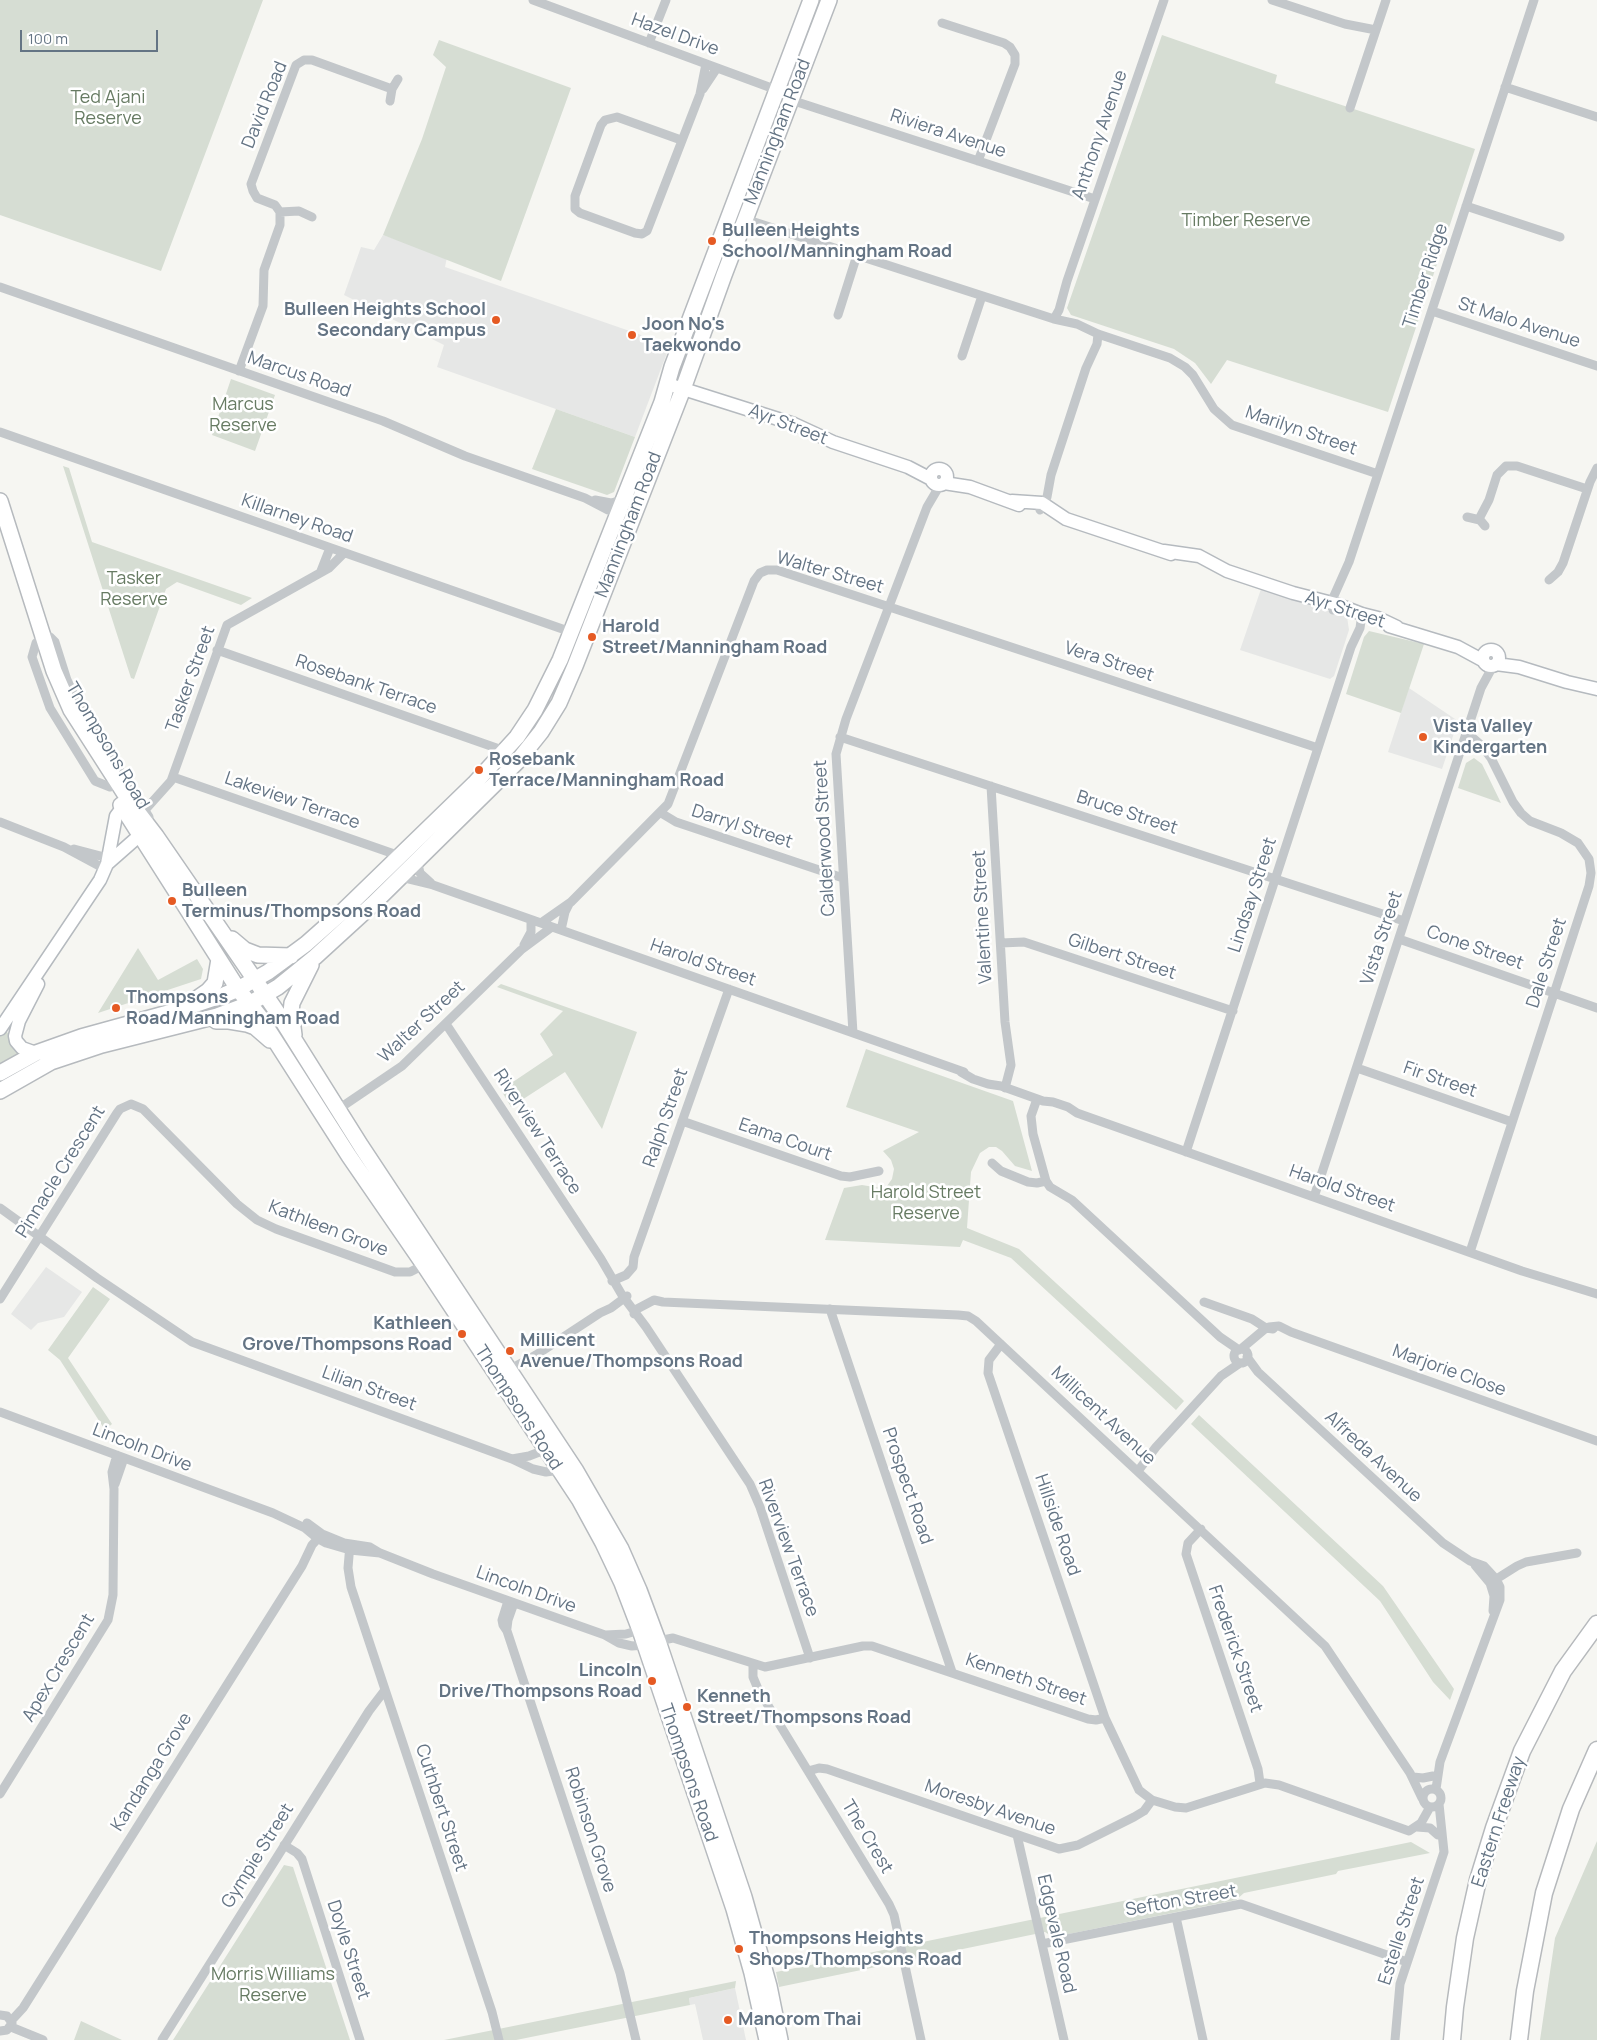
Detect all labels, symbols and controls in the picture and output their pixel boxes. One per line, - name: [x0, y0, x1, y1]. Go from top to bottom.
- street label: Hazel Drive: [628, 9, 722, 61]
- scale bar: [22, 20, 160, 52]
- text: 100 m: [28, 28, 68, 49]
- street label: Manningham Road: [740, 56, 816, 208]
- street label: David Road: [238, 58, 292, 152]
- street label: Anthony Avenue: [1068, 67, 1132, 203]
- park label: Ted Ajani Reserve: [71, 87, 145, 130]
- street label: Riviera Avenue: [887, 105, 1009, 163]
- park label: Timber Reserve: [1181, 210, 1311, 232]
- place label: Bulleen Heights School/Manningham Road: [722, 220, 952, 262]
- street label: Timber Ridge: [1399, 221, 1453, 331]
- marker: Bulleen Heights School/Manningham Road: [706, 235, 718, 247]
- street label: St Malo Avenue: [1455, 293, 1583, 353]
- place label: Bulleen Heights School Secondary Campus: [284, 299, 486, 342]
- marker: Bulleen Heights School Secondary Campus: [490, 314, 502, 326]
- place label: Joon No's Taekwondo: [642, 314, 741, 356]
- marker: Joon No's Taekwondo: [626, 329, 638, 341]
- street label: Marcus Road: [245, 347, 353, 403]
- park label: Marcus Reserve: [209, 394, 277, 436]
- street label: Ayr Street: [745, 400, 831, 450]
- street label: Marilyn Street: [1242, 402, 1360, 460]
- street label: Manningham Road: [591, 449, 667, 601]
- street label: Killarney Road: [238, 490, 356, 548]
- street label: Walter Street: [774, 547, 886, 599]
- park label: Tasker Reserve: [100, 568, 168, 610]
- street label: Ayr Street: [1302, 587, 1388, 633]
- place label: Harold Street/Manningham Road: [602, 616, 827, 659]
- street label: Tasker Street: [162, 623, 220, 735]
- marker: Harold Street/Manningham Road: [586, 631, 598, 643]
- street label: Vera Street: [1061, 637, 1157, 687]
- street label: Rosebank Terrace: [292, 651, 440, 719]
- street label: Thompsons Road: [61, 679, 153, 813]
- place label: Vista Valley Kindergarten: [1433, 716, 1547, 759]
- marker: Vista Valley Kindergarten: [1417, 731, 1429, 743]
- place label: Rosebank Terrace/Manningham Road: [489, 749, 724, 792]
- street label: Calderwood Street: [810, 759, 840, 917]
- marker: Rosebank Terrace/Manningham Road: [473, 764, 485, 776]
- street label: Lakeview Terrace: [222, 768, 362, 834]
- street label: Bruce Street: [1074, 787, 1180, 839]
- street label: Darryl Street: [689, 800, 795, 854]
- street label: Lindsay Street: [1224, 835, 1282, 955]
- street label: Valentine Street: [969, 849, 997, 985]
- place label: Bulleen Terminus/Thompsons Road: [182, 880, 421, 922]
- street label: Vista Street: [1357, 888, 1407, 988]
- marker: Bulleen Terminus/Thompsons Road: [166, 895, 178, 907]
- street label: Dale Street: [1522, 915, 1572, 1011]
- street label: Cone Street: [1424, 921, 1526, 975]
- street label: Gilbert Street: [1065, 929, 1179, 985]
- street label: Harold Street: [647, 935, 759, 991]
- street label: Walter Street: [374, 976, 470, 1068]
- place label: Thompsons Road/Manningham Road: [126, 987, 340, 1030]
- marker: Thompsons Road/Manningham Road: [110, 1002, 122, 1014]
- street label: Fir Street: [1400, 1057, 1480, 1103]
- street label: Riverview Terrace: [488, 1065, 586, 1199]
- street label: Ralph Street: [639, 1066, 693, 1170]
- street label: Pinnacle Crescent: [12, 1102, 110, 1242]
- street label: Eama Court: [736, 1114, 834, 1166]
- street label: Harold Street: [1286, 1161, 1398, 1217]
- park label: Harold Street Reserve: [871, 1182, 981, 1224]
- street label: Kathleen Grove: [265, 1196, 391, 1262]
- place label: Kathleen Grove/Thompsons Road: [243, 1313, 452, 1356]
- marker: Kathleen Grove/Thompsons Road: [456, 1328, 468, 1340]
- place label: Millicent Avenue/Thompsons Road: [520, 1330, 743, 1372]
- street label: Marjorie Close: [1389, 1340, 1509, 1402]
- street label: Thompsons Road: [470, 1342, 566, 1474]
- marker: Millicent Avenue/Thompsons Road: [504, 1345, 516, 1357]
- street label: Lilian Street: [319, 1362, 419, 1416]
- street label: Millicent Avenue: [1046, 1362, 1160, 1470]
- street label: Alfreda Avenue: [1320, 1407, 1426, 1507]
- street label: Lincoln Drive: [89, 1419, 195, 1477]
- street label: Prospect Road: [877, 1425, 937, 1547]
- street label: Hillside Road: [1030, 1471, 1084, 1579]
- street label: Riverview Terrace: [753, 1476, 823, 1620]
- street label: Lincoln Drive: [473, 1562, 579, 1618]
- street label: Frederick Street: [1203, 1583, 1267, 1715]
- street label: Apex Crescent: [18, 1610, 100, 1726]
- street label: Kenneth Street: [963, 1649, 1089, 1711]
- place label: Lincoln Drive/Thompsons Road: [439, 1660, 642, 1702]
- marker: Lincoln Drive/Thompsons Road: [646, 1675, 658, 1687]
- place label: Kenneth Street/Thompsons Road: [697, 1686, 911, 1728]
- street label: Thompsons Road: [654, 1701, 722, 1845]
- marker: Kenneth Street/Thompsons Road: [681, 1701, 693, 1713]
- street label: Kandanga Grove: [107, 1709, 197, 1835]
- street label: Cuthbert Street: [410, 1742, 472, 1874]
- street label: Eastern Freeway: [1468, 1754, 1530, 1890]
- street label: Robinson Grove: [560, 1765, 620, 1895]
- street label: Moresby Avenue: [922, 1775, 1058, 1841]
- street label: The Crest: [837, 1796, 897, 1878]
- street label: Gympie Street: [217, 1800, 299, 1912]
- street label: Edgevale Road: [1032, 1872, 1080, 1996]
- street label: Estelle Street: [1374, 1874, 1430, 1988]
- street label: Sefton Street: [1124, 1881, 1238, 1921]
- street label: Doyle Street: [322, 1898, 374, 2002]
- place label: Thompsons Heights Shops/Thompsons Road: [749, 1928, 962, 1970]
- marker: Thompsons Heights Shops/Thompsons Road: [733, 1943, 745, 1955]
- park label: Morris Williams Reserve: [211, 1964, 335, 2006]
- place label: Manorom Thai: [738, 2009, 861, 2031]
- marker: Manorom Thai: [722, 2014, 734, 2026]

